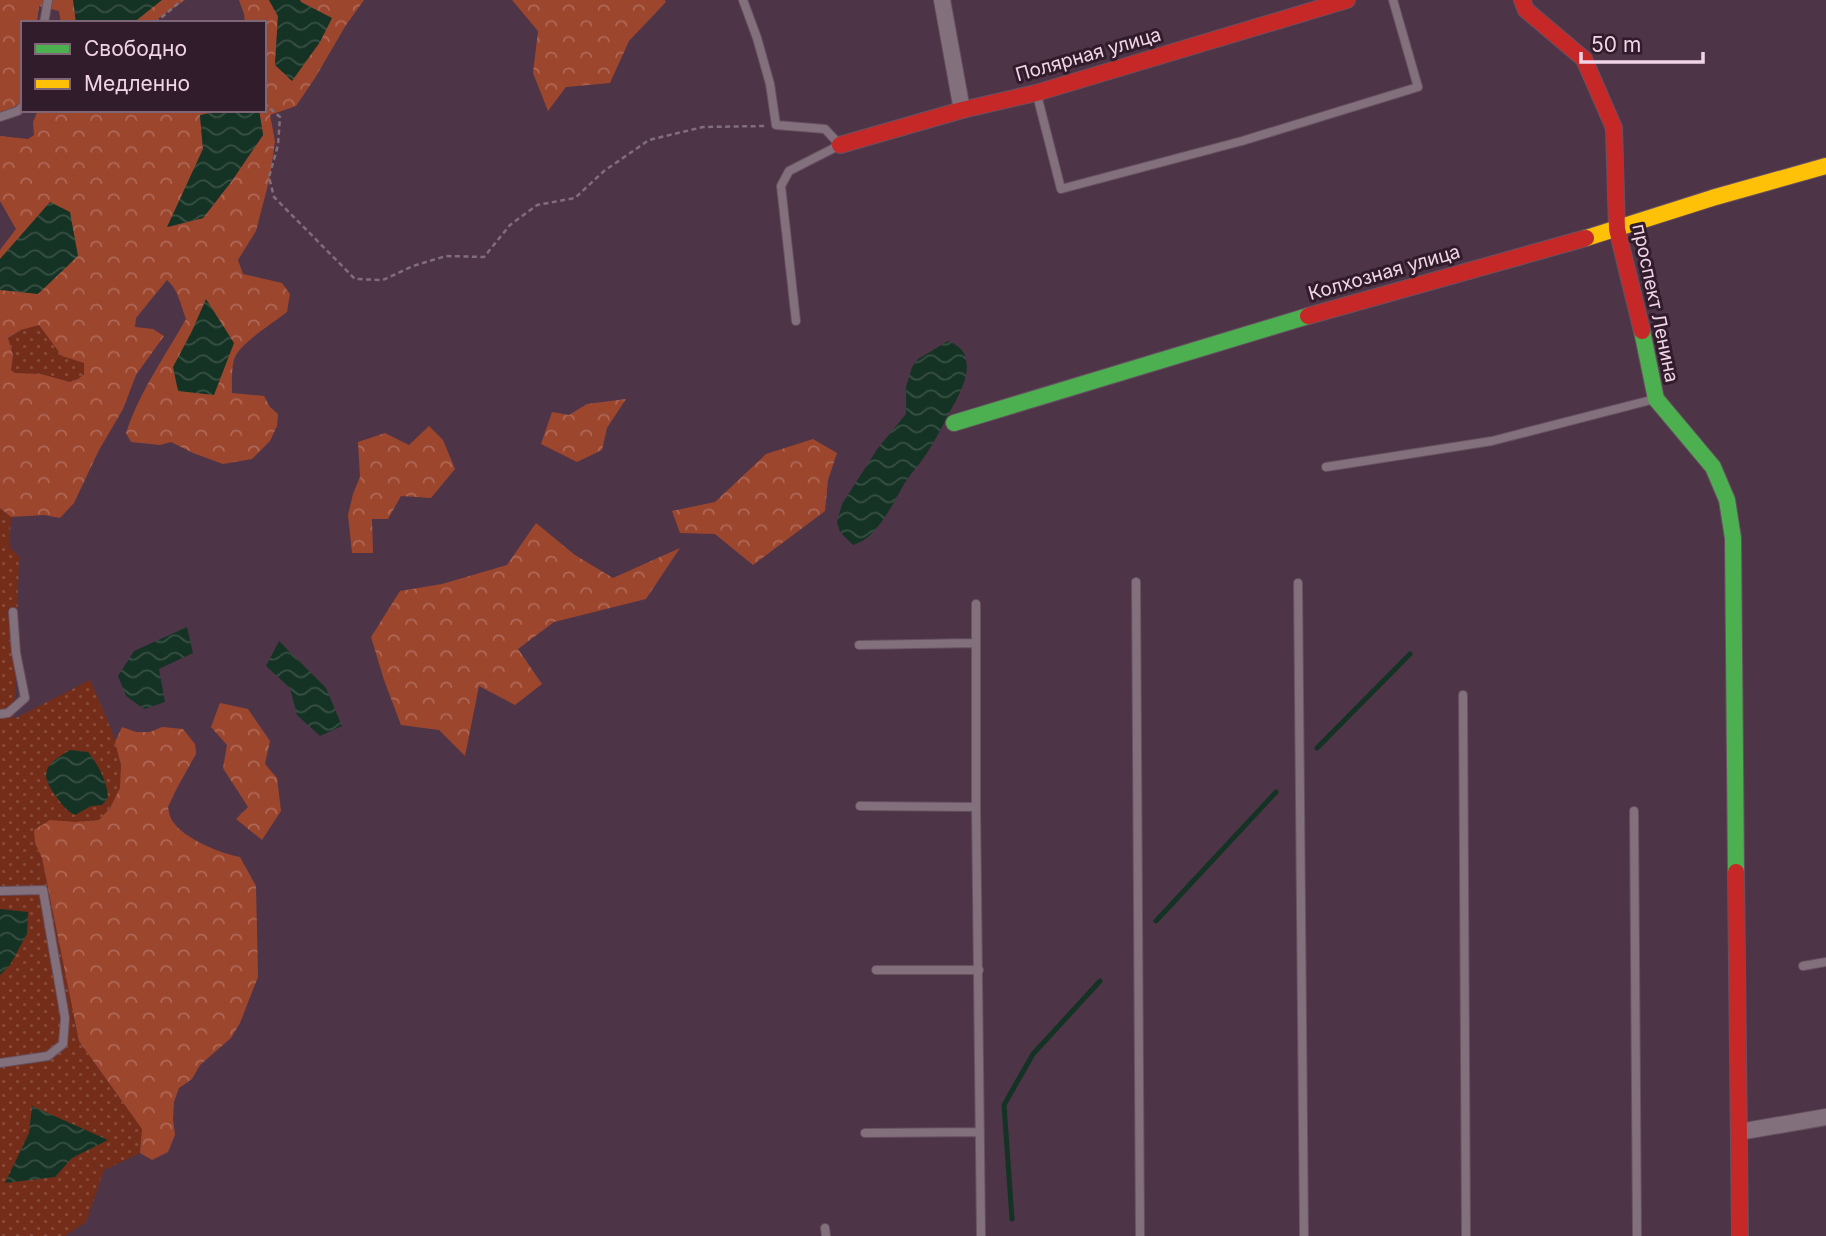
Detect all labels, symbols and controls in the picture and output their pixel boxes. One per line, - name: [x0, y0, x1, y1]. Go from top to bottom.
- legend: [21, 21, 266, 112]
- scale bar: [1581, 21, 1703, 65]
- street label: Полярная улица: [1013, 23, 1164, 86]
- text: 50 m: [1591, 32, 1641, 57]
- text: Свободно: [84, 36, 187, 61]
- text: Медленно: [84, 71, 190, 96]
- street label: проспект Ленина: [1627, 222, 1684, 384]
- street label: Колхозная улица: [1306, 240, 1463, 305]

